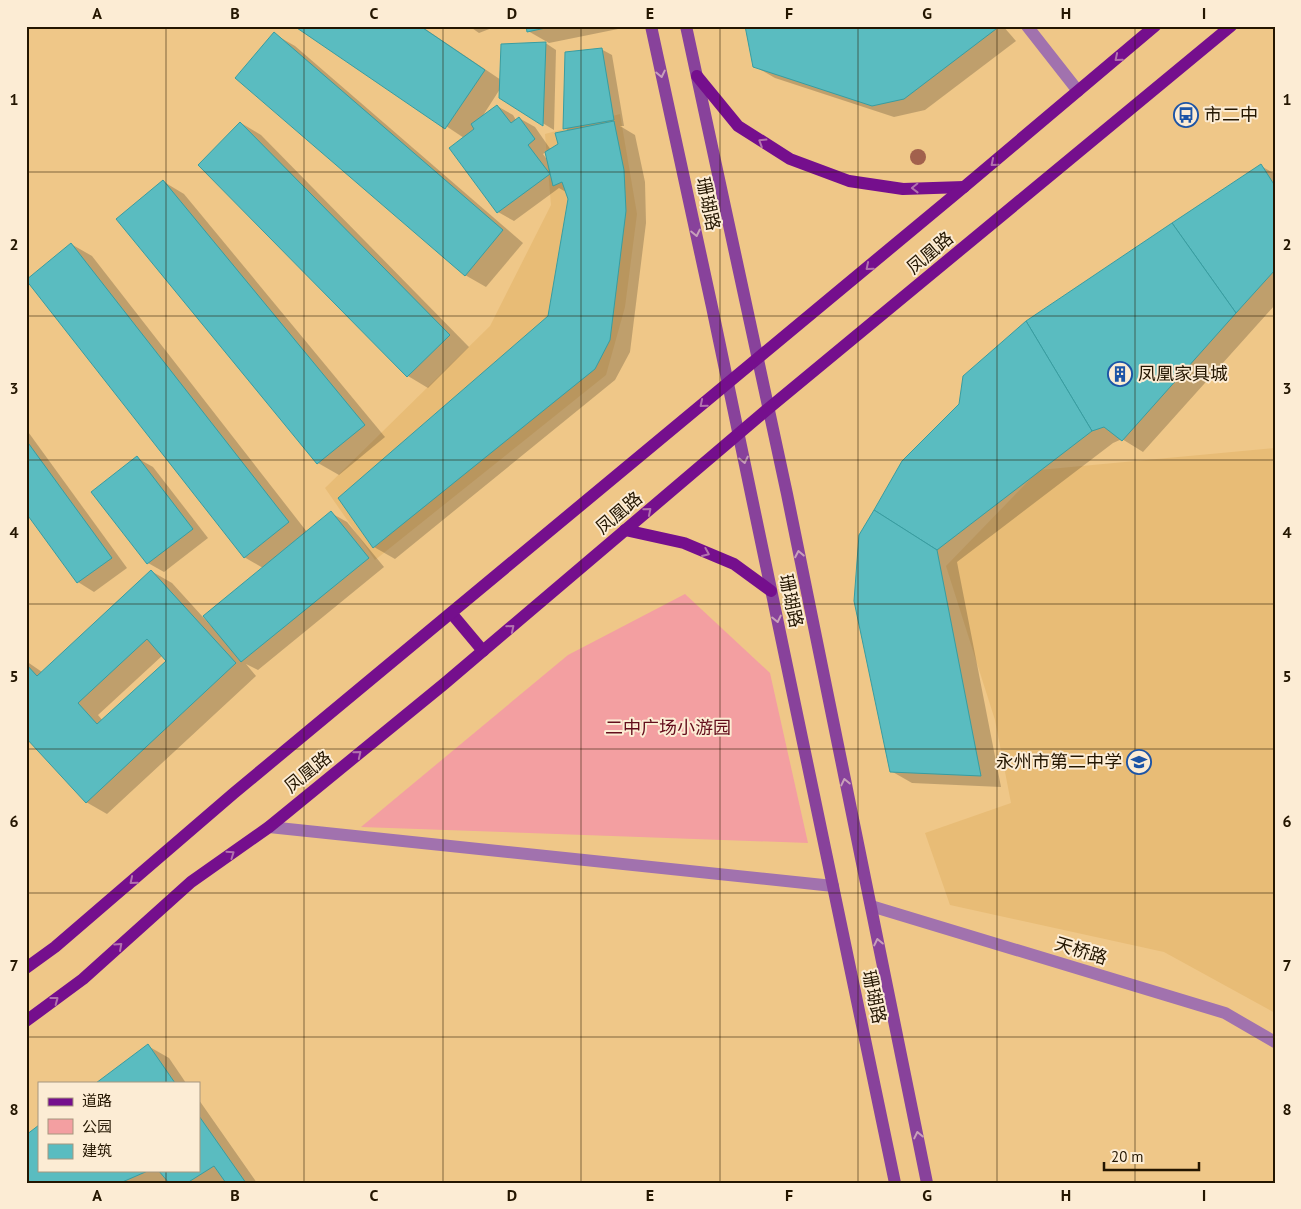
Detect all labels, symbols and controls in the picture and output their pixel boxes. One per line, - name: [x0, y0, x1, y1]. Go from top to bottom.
- text: A: [92, 3, 102, 23]
- text: B: [230, 3, 240, 23]
- text: C: [370, 3, 379, 23]
- text: D: [507, 3, 517, 23]
- text: E: [646, 3, 654, 23]
- text: F: [785, 3, 793, 23]
- text: G: [922, 3, 932, 23]
- text: H: [1061, 3, 1071, 23]
- text: I: [1202, 3, 1206, 23]
- one-way arrow: [1114, 52, 1123, 61]
- one-way arrow: [655, 69, 666, 78]
- text: 1: [9, 89, 19, 109]
- text: 1: [1282, 89, 1292, 109]
- bus stop icon: 市二中: [1173, 102, 1199, 128]
- place label: 市二中: [1204, 103, 1258, 126]
- one-way arrow: [759, 138, 768, 148]
- one-way arrow: [990, 157, 999, 166]
- street label: 珊瑚路: [692, 175, 725, 233]
- one-way arrow: [911, 183, 919, 194]
- street label: 凤凰路: [902, 226, 958, 279]
- one-way arrow: [690, 228, 701, 237]
- text: 2: [9, 234, 19, 254]
- text: 2: [1282, 234, 1292, 254]
- one-way arrow: [866, 261, 875, 269]
- building icon: 凤凰家具城: [1107, 361, 1133, 387]
- place label: 凤凰家具城: [1138, 362, 1228, 385]
- text: 3: [9, 378, 19, 398]
- text: 3: [1282, 378, 1292, 398]
- one-way arrow: [700, 398, 709, 407]
- one-way arrow: [738, 456, 749, 465]
- street label: 凤凰路: [591, 486, 647, 539]
- one-way arrow: [642, 509, 651, 517]
- text: 4: [9, 522, 19, 542]
- text: 4: [1282, 522, 1292, 542]
- one-way arrow: [701, 546, 710, 557]
- one-way arrow: [795, 550, 805, 559]
- street label: 珊瑚路: [775, 572, 808, 630]
- one-way arrow: [771, 615, 782, 624]
- one-way arrow: [505, 625, 514, 634]
- text: 5: [9, 666, 19, 686]
- text: 5: [1282, 666, 1292, 686]
- park label: 二中广场小游园: [605, 716, 731, 739]
- street label: 凤凰路: [279, 746, 336, 798]
- school or university icon: 永州市第二中学: [1126, 749, 1152, 775]
- one-way arrow: [353, 750, 362, 759]
- place label: 永州市第二中学: [996, 750, 1122, 773]
- one-way arrow: [841, 778, 851, 787]
- text: 6: [9, 811, 19, 831]
- text: 6: [1282, 811, 1292, 831]
- one-way arrow: [225, 851, 235, 860]
- one-way arrow: [130, 876, 139, 884]
- street label: 天桥路: [1052, 932, 1110, 969]
- one-way arrow: [873, 937, 884, 946]
- one-way arrow: [114, 943, 123, 952]
- text: 7: [9, 955, 19, 975]
- text: 7: [1282, 955, 1292, 975]
- street label: 珊瑚路: [858, 968, 891, 1026]
- one-way arrow: [49, 997, 59, 1006]
- legend: [38, 1082, 200, 1172]
- text: 道路: [82, 1091, 112, 1110]
- text: 8: [9, 1099, 19, 1119]
- text: 8: [1282, 1099, 1292, 1119]
- text: 公园: [82, 1117, 112, 1136]
- one-way arrow: [913, 1131, 923, 1139]
- scale bar: [1104, 1139, 1198, 1171]
- text: 建筑: [82, 1141, 112, 1160]
- text: 20 m: [1111, 1147, 1144, 1166]
- text: A: [92, 1185, 102, 1205]
- text: B: [230, 1185, 240, 1205]
- text: C: [370, 1185, 379, 1205]
- text: D: [507, 1185, 517, 1205]
- text: E: [646, 1185, 654, 1205]
- text: F: [785, 1185, 793, 1205]
- text: G: [922, 1185, 932, 1205]
- text: H: [1061, 1185, 1071, 1205]
- text: I: [1202, 1185, 1206, 1205]

